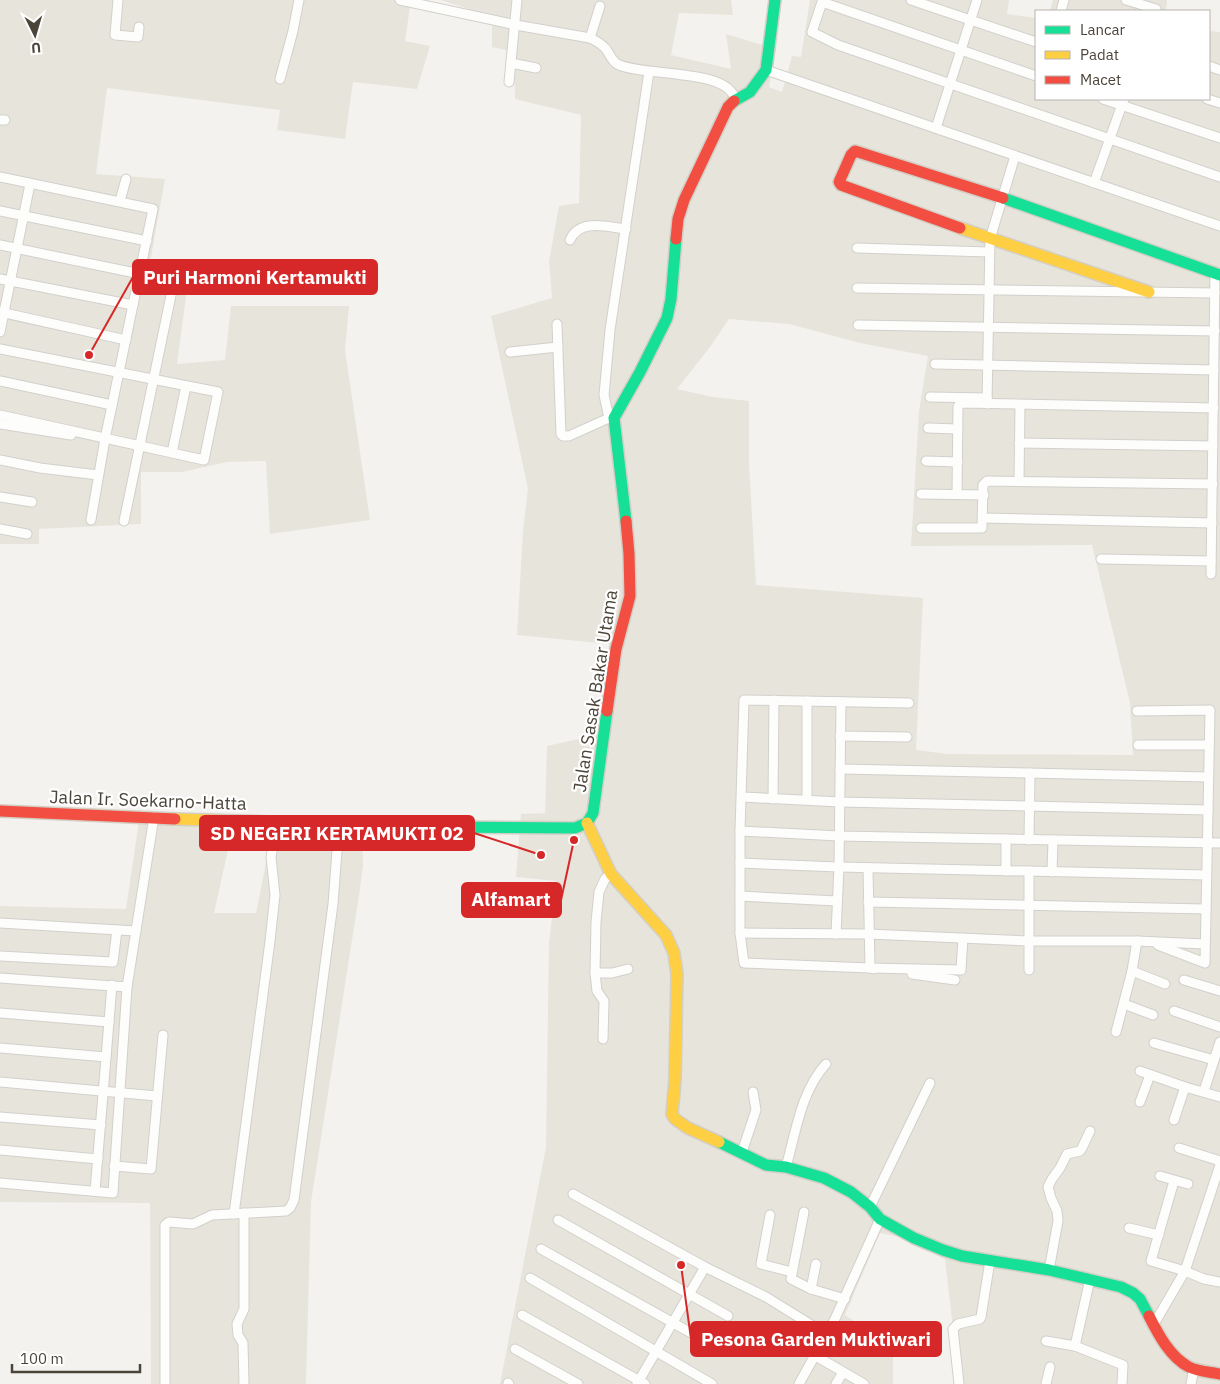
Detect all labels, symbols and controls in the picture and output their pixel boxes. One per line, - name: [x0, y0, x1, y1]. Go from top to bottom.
- north arrow: [10, 10, 60, 60]
- legend: [1035, 10, 1210, 100]
- text: Lancar: [1080, 20, 1126, 39]
- text: U: [31, 39, 42, 57]
- text: Padat: [1080, 45, 1119, 64]
- text: Macet: [1080, 70, 1121, 89]
- callout: Puri Harmoni Kertamukti: [133, 260, 377, 294]
- text: Puri Harmoni Kertamukti: [143, 265, 367, 289]
- street label: Jalan Sasak Bakar Utama: [568, 588, 622, 794]
- street label: Jalan Ir. Soekarno-Hatta: [49, 785, 247, 815]
- callout: SD NEGERI KERTAMUKTI 02: [200, 816, 474, 850]
- text: SD NEGERI KERTAMUKTI 02: [210, 821, 464, 845]
- callout: Alfamart: [462, 883, 561, 917]
- text: Alfamart: [471, 887, 551, 911]
- callout: Pesona Garden Muktiwari: [691, 1322, 941, 1356]
- text: Pesona Garden Muktiwari: [701, 1327, 931, 1351]
- scale bar: [12, 1342, 140, 1374]
- text: 100 m: [20, 1349, 64, 1368]

